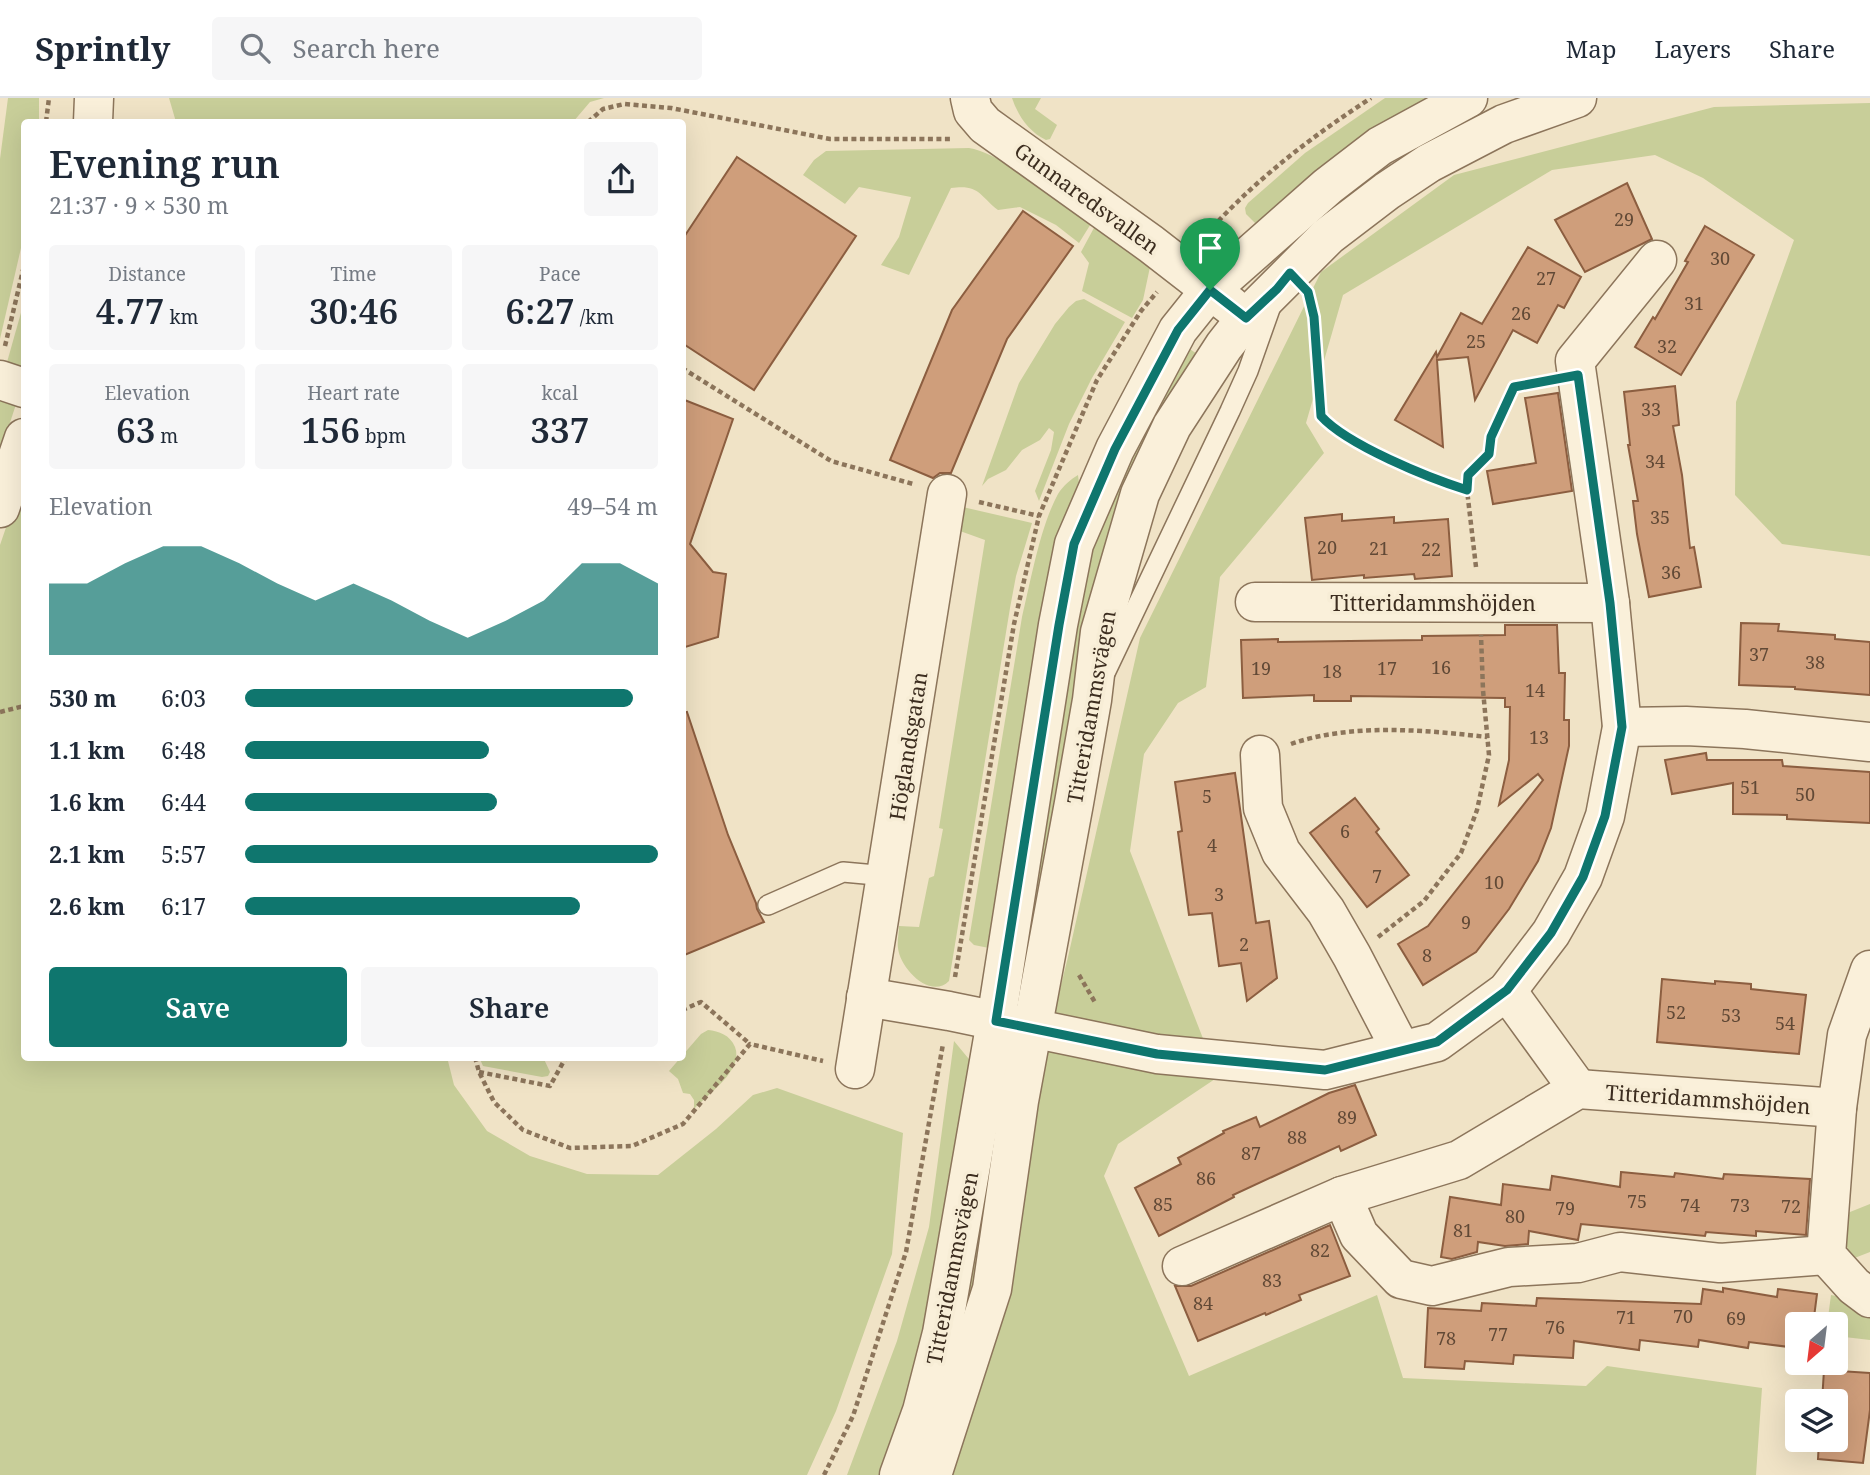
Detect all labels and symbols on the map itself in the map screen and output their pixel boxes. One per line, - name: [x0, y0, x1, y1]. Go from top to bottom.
- street label: Gunnaredsvallen: [1009, 136, 1165, 260]
- house number: 29: [1614, 207, 1634, 231]
- pin: [1180, 218, 1240, 290]
- house number: 30: [1710, 246, 1730, 270]
- house number: 27: [1536, 266, 1556, 290]
- house number: 31: [1684, 291, 1704, 315]
- house number: 26: [1511, 301, 1531, 325]
- house number: 25: [1466, 329, 1486, 353]
- house number: 32: [1657, 334, 1677, 358]
- house number: 33: [1641, 397, 1661, 421]
- house number: 34: [1645, 449, 1665, 473]
- house number: 35: [1650, 505, 1670, 529]
- house number: 20: [1317, 535, 1337, 559]
- house number: 21: [1369, 536, 1389, 560]
- house number: 22: [1421, 537, 1441, 561]
- house number: 36: [1661, 560, 1681, 584]
- street label: Titteridammshöjden: [1330, 589, 1536, 617]
- street label: Titteridammsvägen: [1060, 608, 1122, 806]
- house number: 37: [1749, 642, 1769, 666]
- house number: 38: [1805, 650, 1825, 674]
- house number: 16: [1431, 655, 1451, 679]
- house number: 19: [1251, 656, 1271, 680]
- house number: 17: [1377, 656, 1397, 680]
- house number: 18: [1322, 659, 1342, 683]
- street label: Höglandsgatan: [882, 670, 934, 822]
- house number: 14: [1525, 678, 1545, 702]
- house number: 13: [1529, 725, 1549, 749]
- house number: 51: [1740, 775, 1760, 799]
- house number: 50: [1795, 782, 1815, 806]
- house number: 5: [1202, 784, 1212, 808]
- house number: 6: [1340, 819, 1350, 843]
- house number: 4: [1207, 833, 1217, 857]
- house number: 7: [1372, 864, 1382, 888]
- house number: 10: [1484, 870, 1504, 894]
- house number: 3: [1214, 882, 1224, 906]
- house number: 9: [1461, 910, 1471, 934]
- house number: 2: [1239, 932, 1249, 956]
- house number: 8: [1422, 943, 1432, 967]
- house number: 52: [1666, 1000, 1686, 1024]
- house number: 53: [1721, 1003, 1741, 1027]
- house number: 54: [1775, 1011, 1795, 1035]
- street label: Titteridammshöjden: [1605, 1078, 1811, 1120]
- house number: 89: [1337, 1105, 1357, 1129]
- house number: 88: [1287, 1125, 1307, 1149]
- house number: 87: [1241, 1141, 1261, 1165]
- house number: 86: [1196, 1166, 1216, 1190]
- street label: Titteridammsvägen: [920, 1169, 984, 1367]
- house number: 75: [1627, 1189, 1647, 1213]
- house number: 85: [1153, 1192, 1173, 1216]
- house number: 74: [1680, 1193, 1700, 1217]
- house number: 73: [1730, 1193, 1750, 1217]
- house number: 72: [1781, 1194, 1801, 1218]
- house number: 79: [1555, 1196, 1575, 1220]
- house number: 80: [1505, 1204, 1525, 1228]
- house number: 81: [1453, 1218, 1473, 1242]
- house number: 82: [1310, 1238, 1330, 1262]
- house number: 83: [1262, 1268, 1282, 1292]
- house number: 84: [1193, 1291, 1213, 1315]
- house number: 70: [1673, 1304, 1693, 1328]
- house number: 71: [1616, 1305, 1636, 1329]
- house number: 69: [1726, 1306, 1746, 1330]
- north arrow: [1785, 1312, 1848, 1376]
- house number: 76: [1545, 1315, 1565, 1339]
- house number: 77: [1488, 1322, 1508, 1346]
- house number: 78: [1436, 1326, 1456, 1350]

